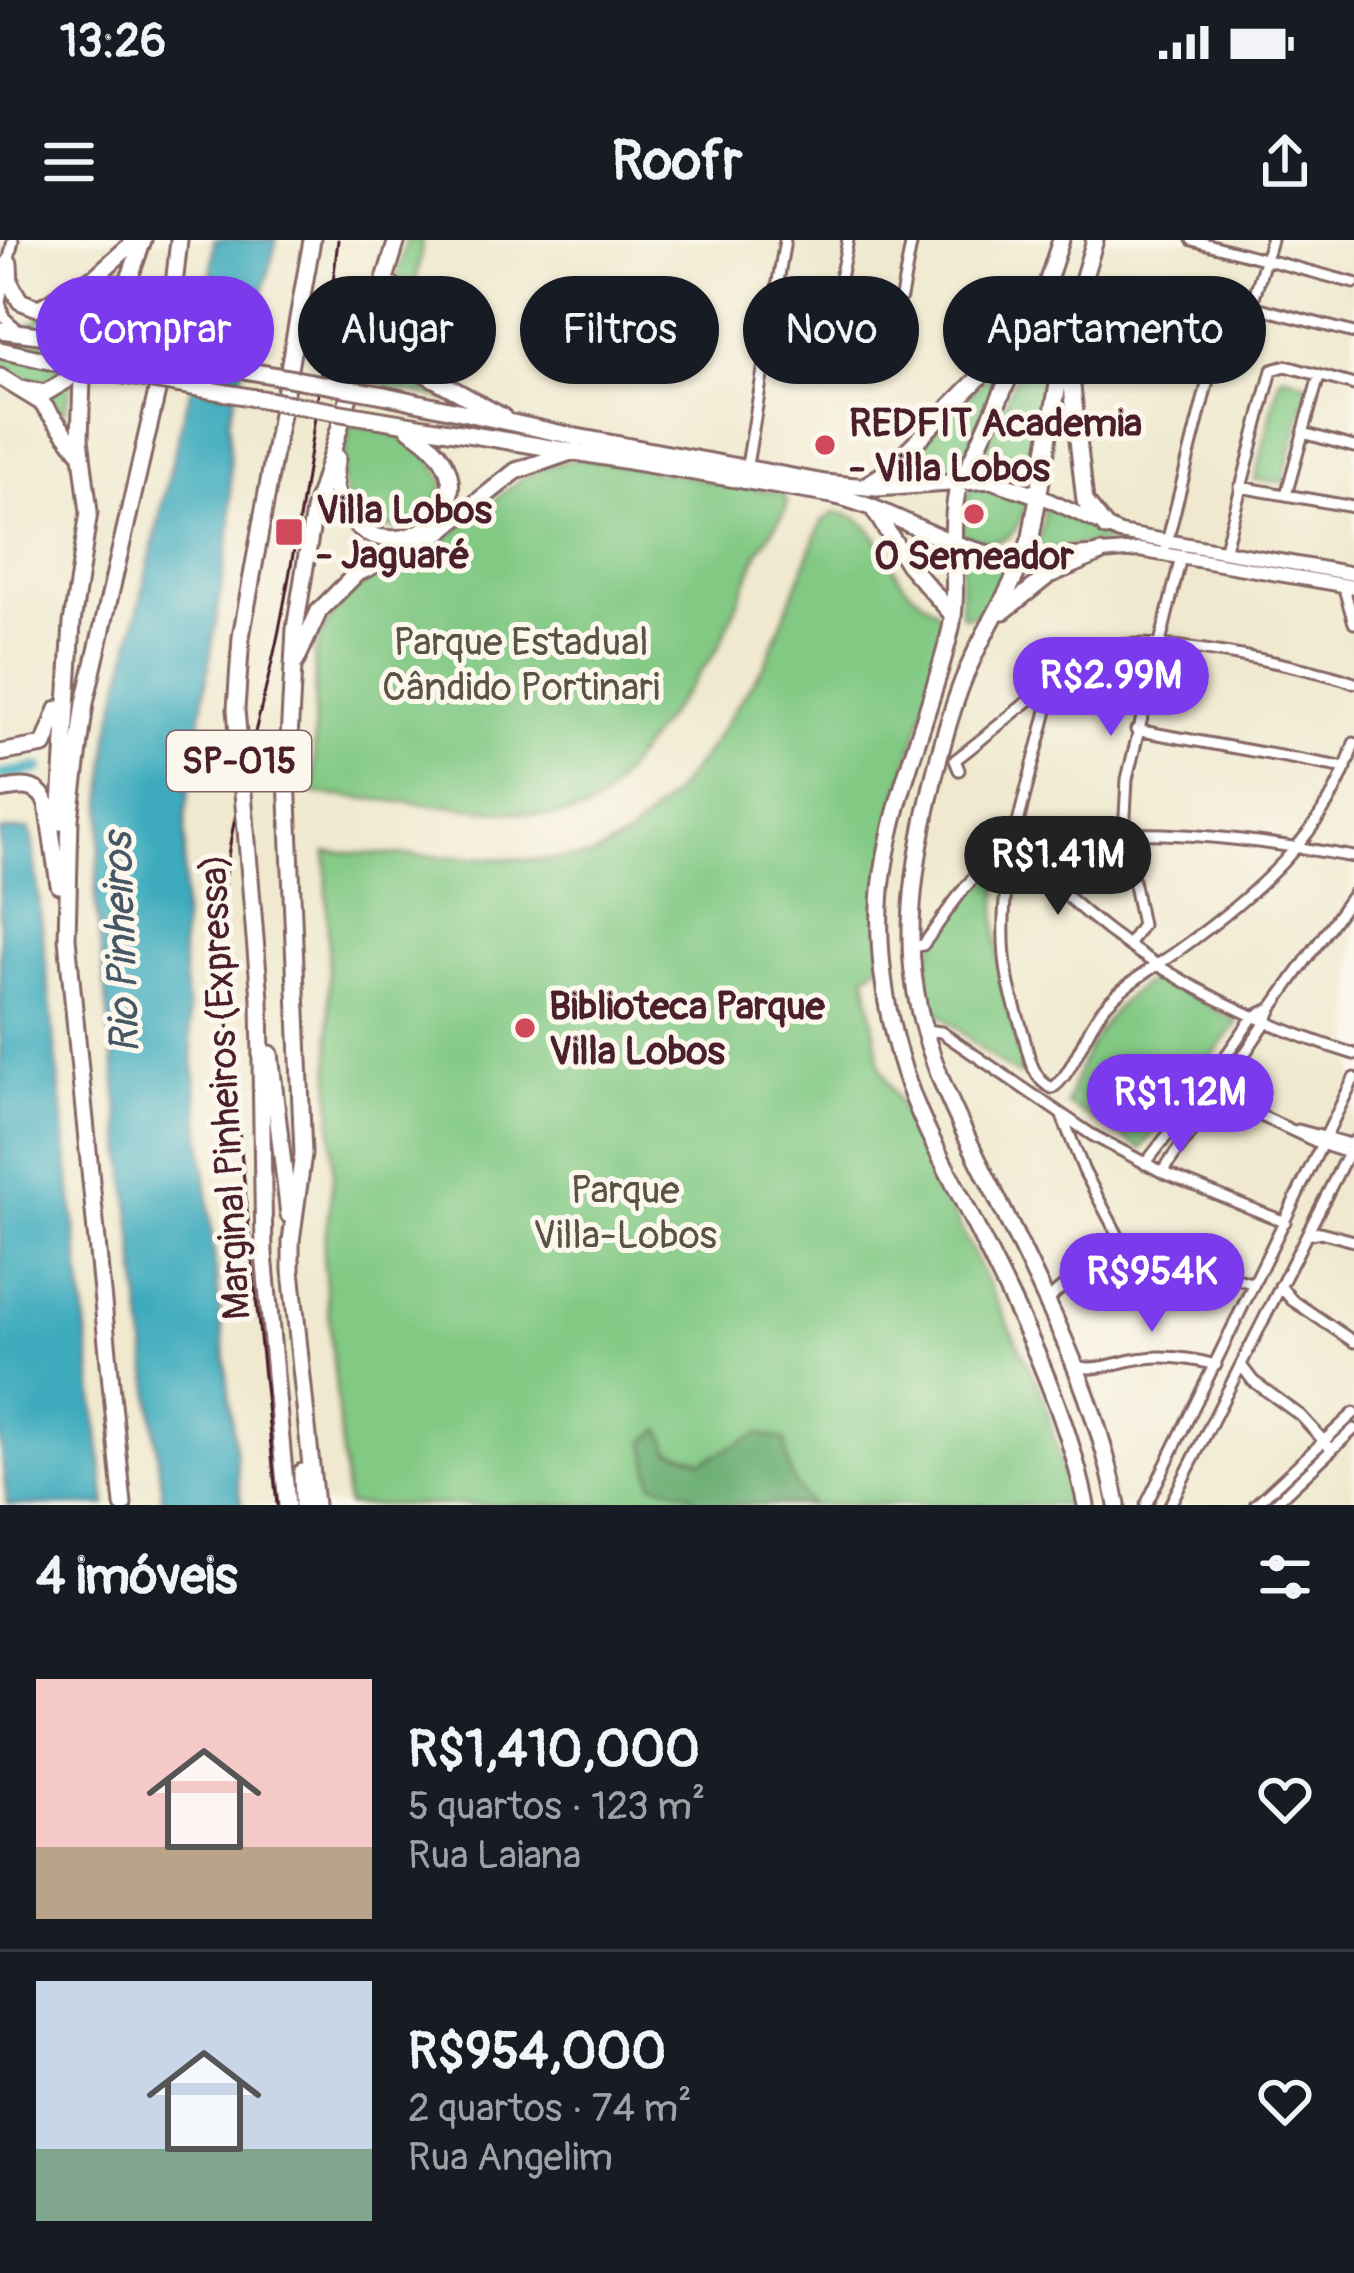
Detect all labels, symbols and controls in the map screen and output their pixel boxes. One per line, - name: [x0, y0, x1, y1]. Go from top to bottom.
- text: 13:26: [60, 14, 166, 70]
- text: Roofr: [612, 128, 742, 196]
- icon: menu: [36, 129, 102, 195]
- icon: share: [1252, 129, 1318, 195]
- chip: Comprar: [36, 276, 274, 384]
- chip: Alugar: [298, 276, 496, 384]
- chip: Filtros: [520, 276, 719, 384]
- chip: Novo: [743, 276, 919, 384]
- chip: Apartamento: [943, 276, 1266, 384]
- place label: REDFIT Academia - Villa Lobos: [849, 399, 1142, 493]
- marker: REDFIT Academia - Villa Lobos: [812, 432, 838, 458]
- place label: Villa Lobos - Jaguaré: [316, 486, 492, 580]
- marker: O Semeador: [961, 501, 987, 527]
- marker: Villa Lobos - Jaguaré: [273, 516, 305, 548]
- place label: O Semeador: [874, 532, 1075, 581]
- park label: Parque Estadual Cândido Portinari: [382, 618, 660, 712]
- pin: R$2.99M: [1000, 637, 1222, 739]
- text: R$2.99M: [1040, 651, 1182, 700]
- road number: SP-015: [167, 731, 311, 791]
- pin: R$1.41M: [947, 816, 1169, 918]
- water label: Rio Pinheiros: [92, 828, 152, 1054]
- text: R$1.41M: [991, 830, 1125, 879]
- street label: Marginal Pinheiros (Expressa): [188, 853, 262, 1321]
- place label: Biblioteca Parque Villa Lobos: [549, 982, 826, 1076]
- marker: Biblioteca Parque Villa Lobos: [512, 1015, 538, 1041]
- pin: R$1.12M: [1069, 1054, 1291, 1156]
- text: R$1.12M: [1114, 1068, 1246, 1117]
- park label: Parque Villa-Lobos: [533, 1166, 717, 1260]
- pin: R$954K: [1054, 1233, 1250, 1335]
- text: R$954K: [1086, 1247, 1218, 1296]
- icon: filters: [1252, 1544, 1318, 1610]
- text: 4 imóveis: [36, 1545, 238, 1609]
- text: R$1,410,000: [408, 1718, 700, 1782]
- icon: home: [132, 1727, 276, 1871]
- icon: heart: [1252, 1766, 1318, 1832]
- text: 5 quartos · 123 m²: [408, 1782, 705, 1831]
- text: Rua Laiana: [408, 1831, 581, 1880]
- text: R$954,000: [408, 2020, 666, 2084]
- icon: home: [132, 2029, 276, 2173]
- icon: heart: [1252, 2068, 1318, 2134]
- text: 2 quartos · 74 m²: [408, 2084, 692, 2133]
- text: Rua Angelim: [408, 2133, 613, 2182]

